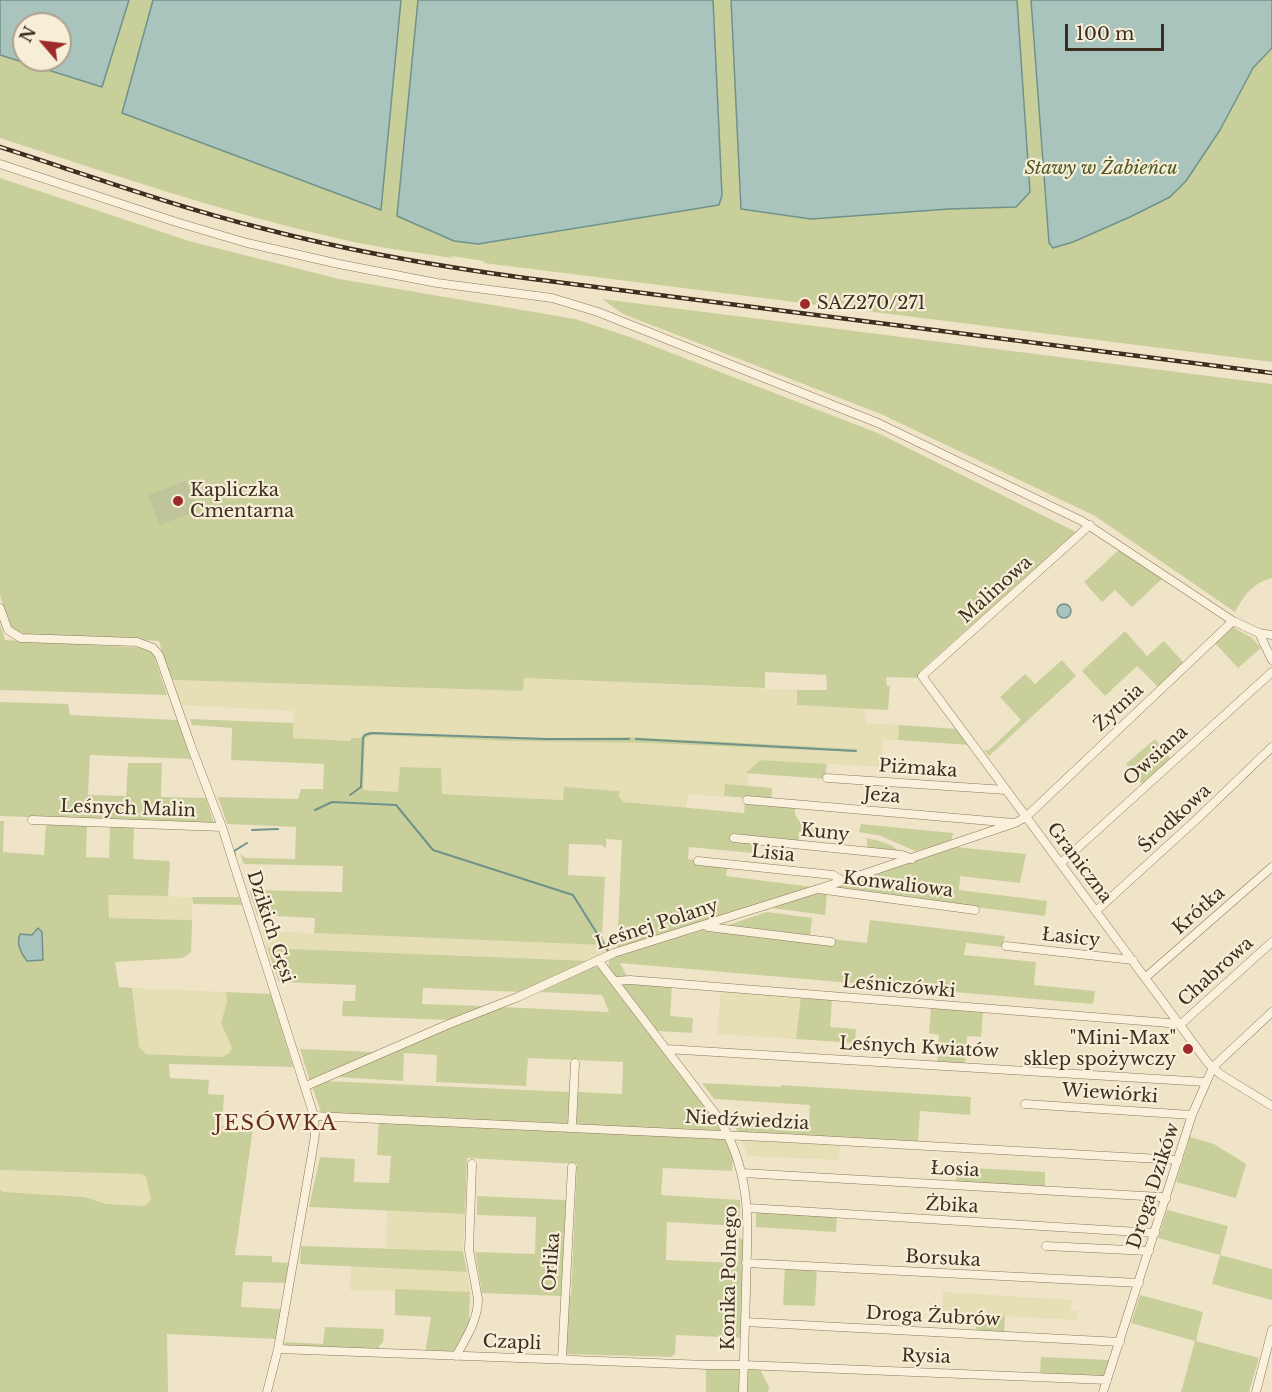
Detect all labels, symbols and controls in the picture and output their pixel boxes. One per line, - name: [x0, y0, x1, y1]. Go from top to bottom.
- north arrow: [12, 12, 72, 72]
- scale bar: [1068, 12, 1167, 50]
- text: N: [16, 23, 40, 46]
- text: 100 m: [1076, 23, 1134, 45]
- park label: Stawy w Żabieńcu: [1024, 158, 1178, 180]
- place label: SAZ270/271: [817, 293, 926, 315]
- marker: SAZ270/271: [798, 297, 812, 311]
- place label: Kapliczka Cmentarna: [190, 480, 294, 522]
- marker: Kapliczka Cmentarna: [171, 494, 185, 508]
- street label: Malinowa: [955, 552, 1037, 628]
- street label: Żytnia: [1090, 680, 1148, 736]
- street label: Owsiana: [1119, 722, 1193, 790]
- street label: Piżmaka: [878, 755, 958, 783]
- street label: Środkowa: [1134, 780, 1216, 858]
- street label: Jeża: [863, 784, 901, 808]
- street label: Leśnych Malin: [60, 796, 196, 822]
- street label: Graniczna: [1042, 819, 1116, 907]
- street label: Kuny: [799, 820, 851, 846]
- street label: Lisia: [750, 841, 796, 867]
- street label: Dzikich Gęsi: [242, 868, 298, 986]
- street label: Konwaliowa: [842, 868, 954, 902]
- street label: Krótka: [1169, 882, 1229, 940]
- street label: Leśnej Polany: [593, 895, 721, 955]
- street label: Łasicy: [1041, 924, 1101, 952]
- street label: Chabrowa: [1174, 933, 1258, 1011]
- street label: Leśniczówki: [841, 971, 957, 1003]
- place label: "Mini-Max" sklep spożywczy: [1023, 1028, 1176, 1070]
- street label: Leśnych Kwiatów: [839, 1033, 999, 1063]
- marker: "Mini-Max" sklep spożywczy: [1181, 1042, 1195, 1056]
- street label: Wiewiórki: [1061, 1080, 1159, 1108]
- street label: Niedźwiedzia: [684, 1107, 810, 1135]
- district label: JESÓWKA: [214, 1111, 338, 1137]
- street label: Droga Dzików: [1123, 1120, 1185, 1252]
- street label: Łosia: [930, 1158, 980, 1182]
- street label: Żbika: [925, 1194, 979, 1218]
- street label: Konika Polnego: [718, 1205, 742, 1351]
- street label: Orlika: [539, 1232, 565, 1292]
- street label: Borsuka: [905, 1246, 981, 1272]
- street label: Droga Żubrów: [865, 1303, 1001, 1331]
- street label: Czapli: [482, 1331, 542, 1355]
- street label: Rysia: [901, 1345, 951, 1369]

